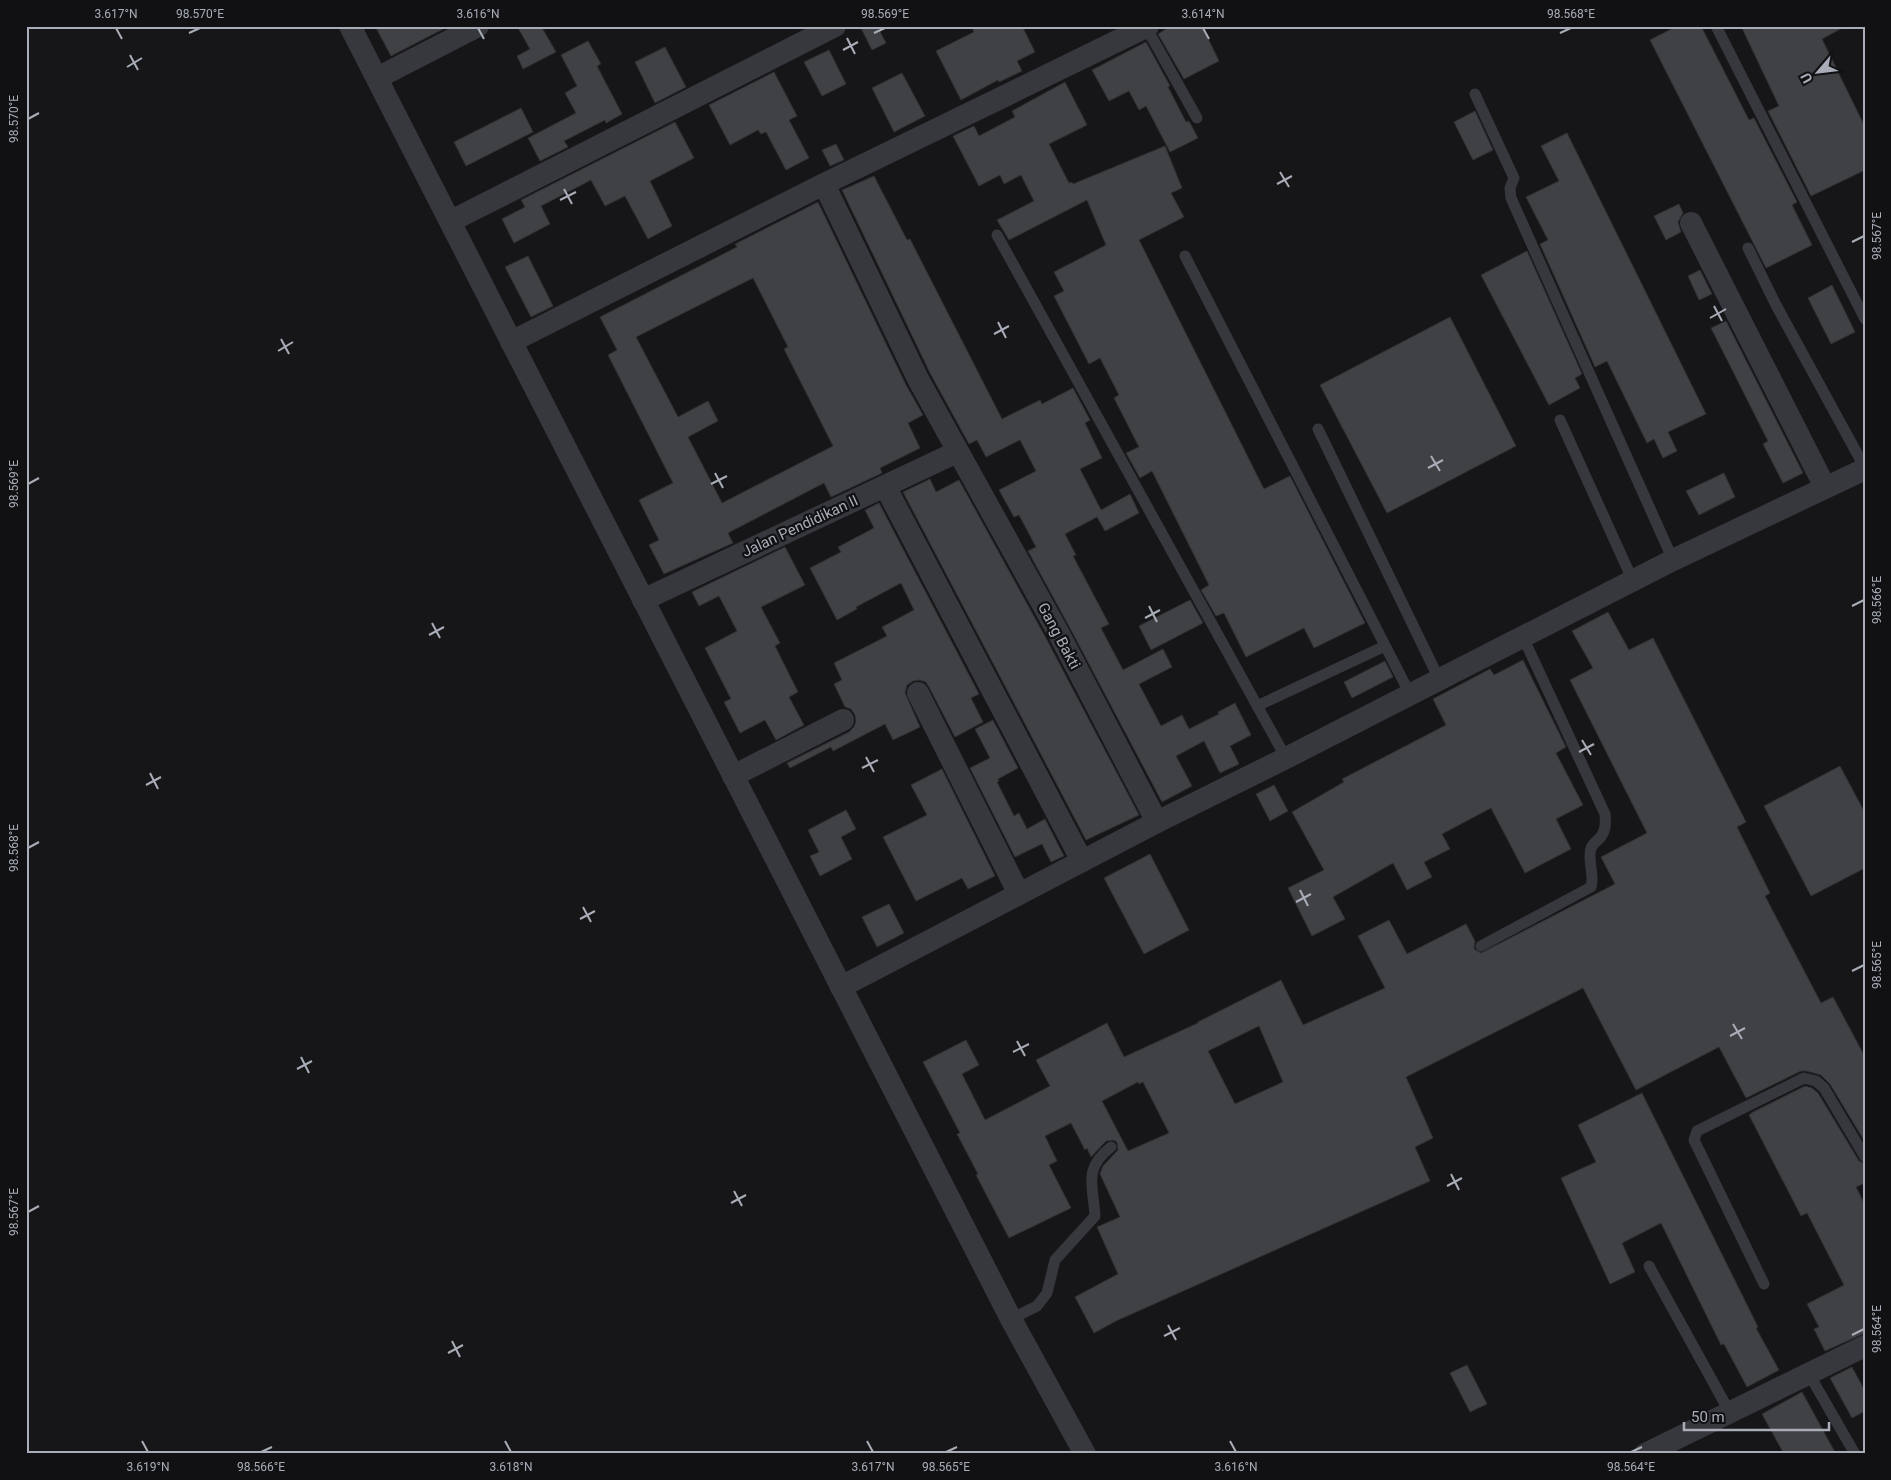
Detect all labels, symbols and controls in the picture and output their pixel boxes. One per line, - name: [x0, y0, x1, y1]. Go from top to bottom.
- text: 3.617°N: [94, 7, 138, 21]
- text: 98.570°E: [176, 7, 224, 21]
- text: 3.616°N: [456, 7, 500, 21]
- text: 98.569°E: [861, 7, 909, 21]
- text: 3.614°N: [1181, 7, 1225, 21]
- text: 98.568°E: [1547, 7, 1595, 21]
- north arrow: [1794, 48, 1844, 98]
- text: U: [1797, 70, 1816, 86]
- text: 98.570°E: [7, 95, 21, 143]
- text: 98.567°E: [1870, 212, 1884, 260]
- text: 98.569°E: [7, 460, 21, 508]
- street label: Jalan Pendidikan II: [739, 491, 861, 561]
- text: 98.566°E: [1870, 576, 1884, 624]
- street label: Gang Bakti: [1034, 600, 1084, 672]
- text: 98.568°E: [7, 824, 21, 872]
- text: 98.565°E: [1870, 941, 1884, 989]
- text: 98.567°E: [7, 1188, 21, 1236]
- text: 98.564°E: [1870, 1305, 1884, 1353]
- scale bar: [1684, 1400, 1828, 1432]
- text: 50 m: [1691, 1408, 1725, 1426]
- text: 3.619°N: [126, 1460, 170, 1474]
- text: 98.566°E: [237, 1460, 285, 1474]
- text: 3.618°N: [489, 1460, 533, 1474]
- text: 3.617°N: [851, 1460, 895, 1474]
- text: 98.565°E: [922, 1460, 970, 1474]
- text: 3.616°N: [1214, 1460, 1258, 1474]
- text: 98.564°E: [1607, 1460, 1655, 1474]

